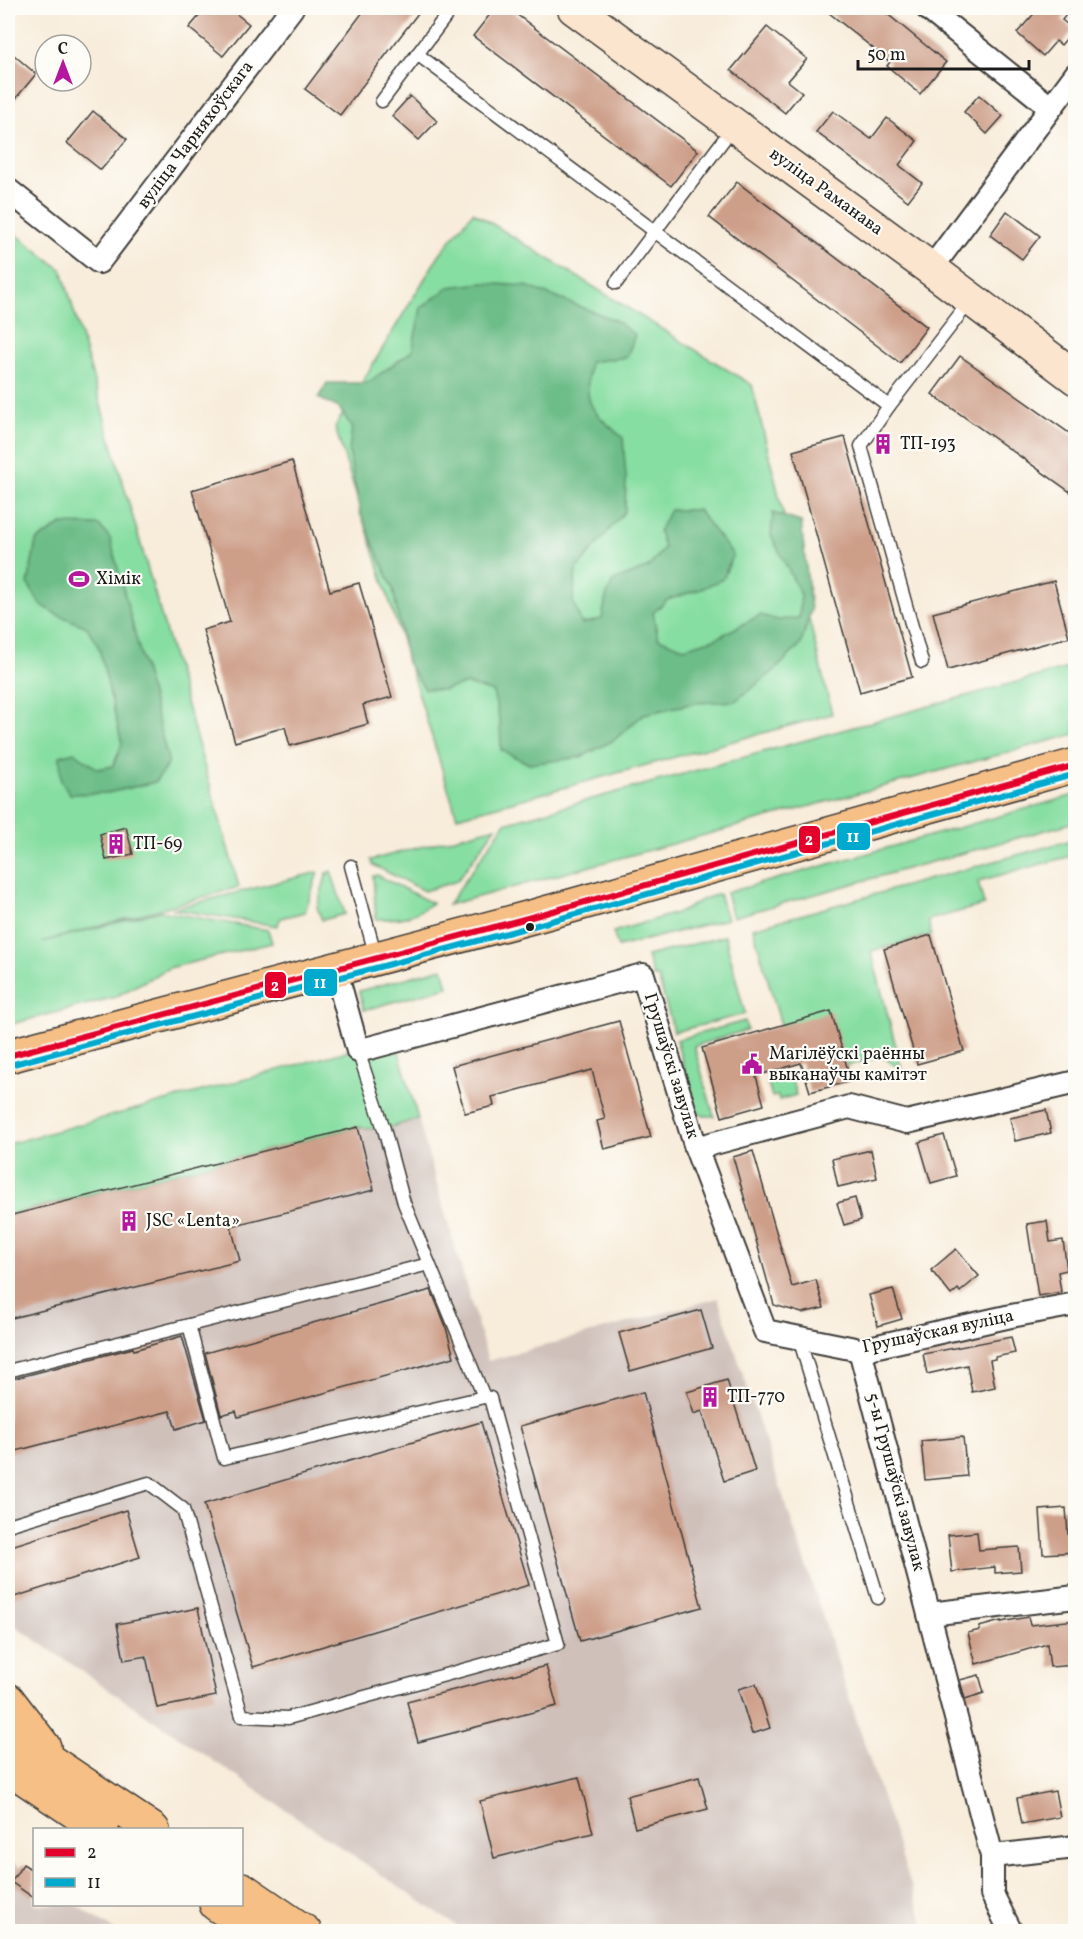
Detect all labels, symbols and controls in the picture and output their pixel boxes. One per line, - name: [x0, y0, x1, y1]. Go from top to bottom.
- north arrow: [33, 33, 93, 93]
- scale bar: [858, 33, 1029, 71]
- text: С: [58, 39, 68, 61]
- text: 50 m: [867, 43, 906, 68]
- street label: вуліца Чарняхоўскага: [132, 56, 260, 214]
- street label: вуліца Раманава: [764, 142, 888, 242]
- building icon: ТП-193: [871, 432, 895, 456]
- place label: ТП-193: [900, 432, 956, 457]
- sports icon: Хімік: [67, 567, 91, 591]
- place label: Хімік: [96, 567, 141, 592]
- line badge: 11: [836, 822, 871, 851]
- line badge: 2: [798, 825, 821, 854]
- text: 11: [847, 827, 859, 849]
- text: 2: [805, 830, 813, 852]
- building icon: ТП-69: [104, 832, 128, 856]
- place label: ТП-69: [133, 832, 182, 857]
- unlabelled marker: [524, 921, 536, 933]
- line badge: 11: [303, 968, 338, 997]
- line badge: 2: [264, 971, 287, 999]
- text: 11: [314, 973, 326, 995]
- text: 2: [271, 976, 279, 998]
- street label: Грушаўскі завулак: [637, 990, 705, 1142]
- place label: Магілёўскі раённы выканаўчы камітэт: [769, 1042, 927, 1088]
- public building icon: Магілёўскі раённы выканаўчы камітэт: [740, 1052, 764, 1076]
- building icon: JSC «Lenta»: [117, 1209, 141, 1233]
- place label: JSC «Lenta»: [146, 1209, 240, 1234]
- street label: Грушаўская вуліца: [860, 1304, 1016, 1360]
- building icon: ТП-770: [698, 1385, 722, 1409]
- place label: ТП-770: [727, 1385, 785, 1410]
- street label: 5-ы Грушаўскі завулак: [859, 1390, 931, 1574]
- legend: [33, 1828, 243, 1906]
- text: 2: [87, 1841, 97, 1866]
- text: 11: [87, 1871, 101, 1896]

